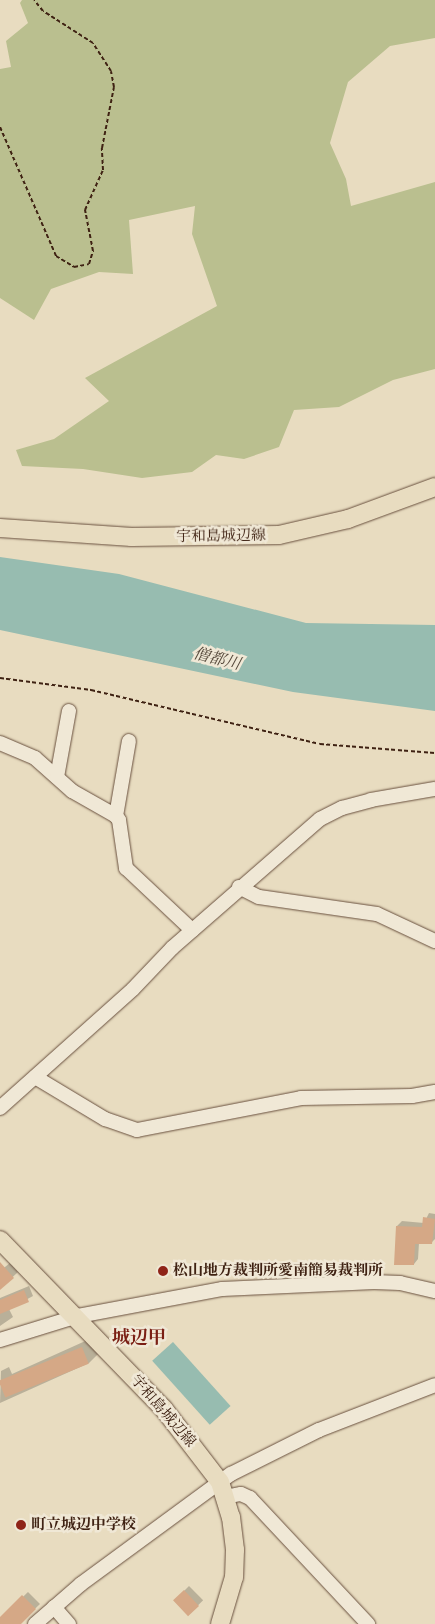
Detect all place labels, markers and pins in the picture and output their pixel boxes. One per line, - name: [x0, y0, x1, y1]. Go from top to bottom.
- place label: 松山地方裁判所愛南簡易裁判所: [173, 1262, 383, 1280]
- marker: 松山地方裁判所愛南簡易裁判所: [157, 1265, 169, 1277]
- place label: 町立城辺中学校: [31, 1516, 136, 1534]
- marker: 町立城辺中学校: [15, 1519, 27, 1531]

